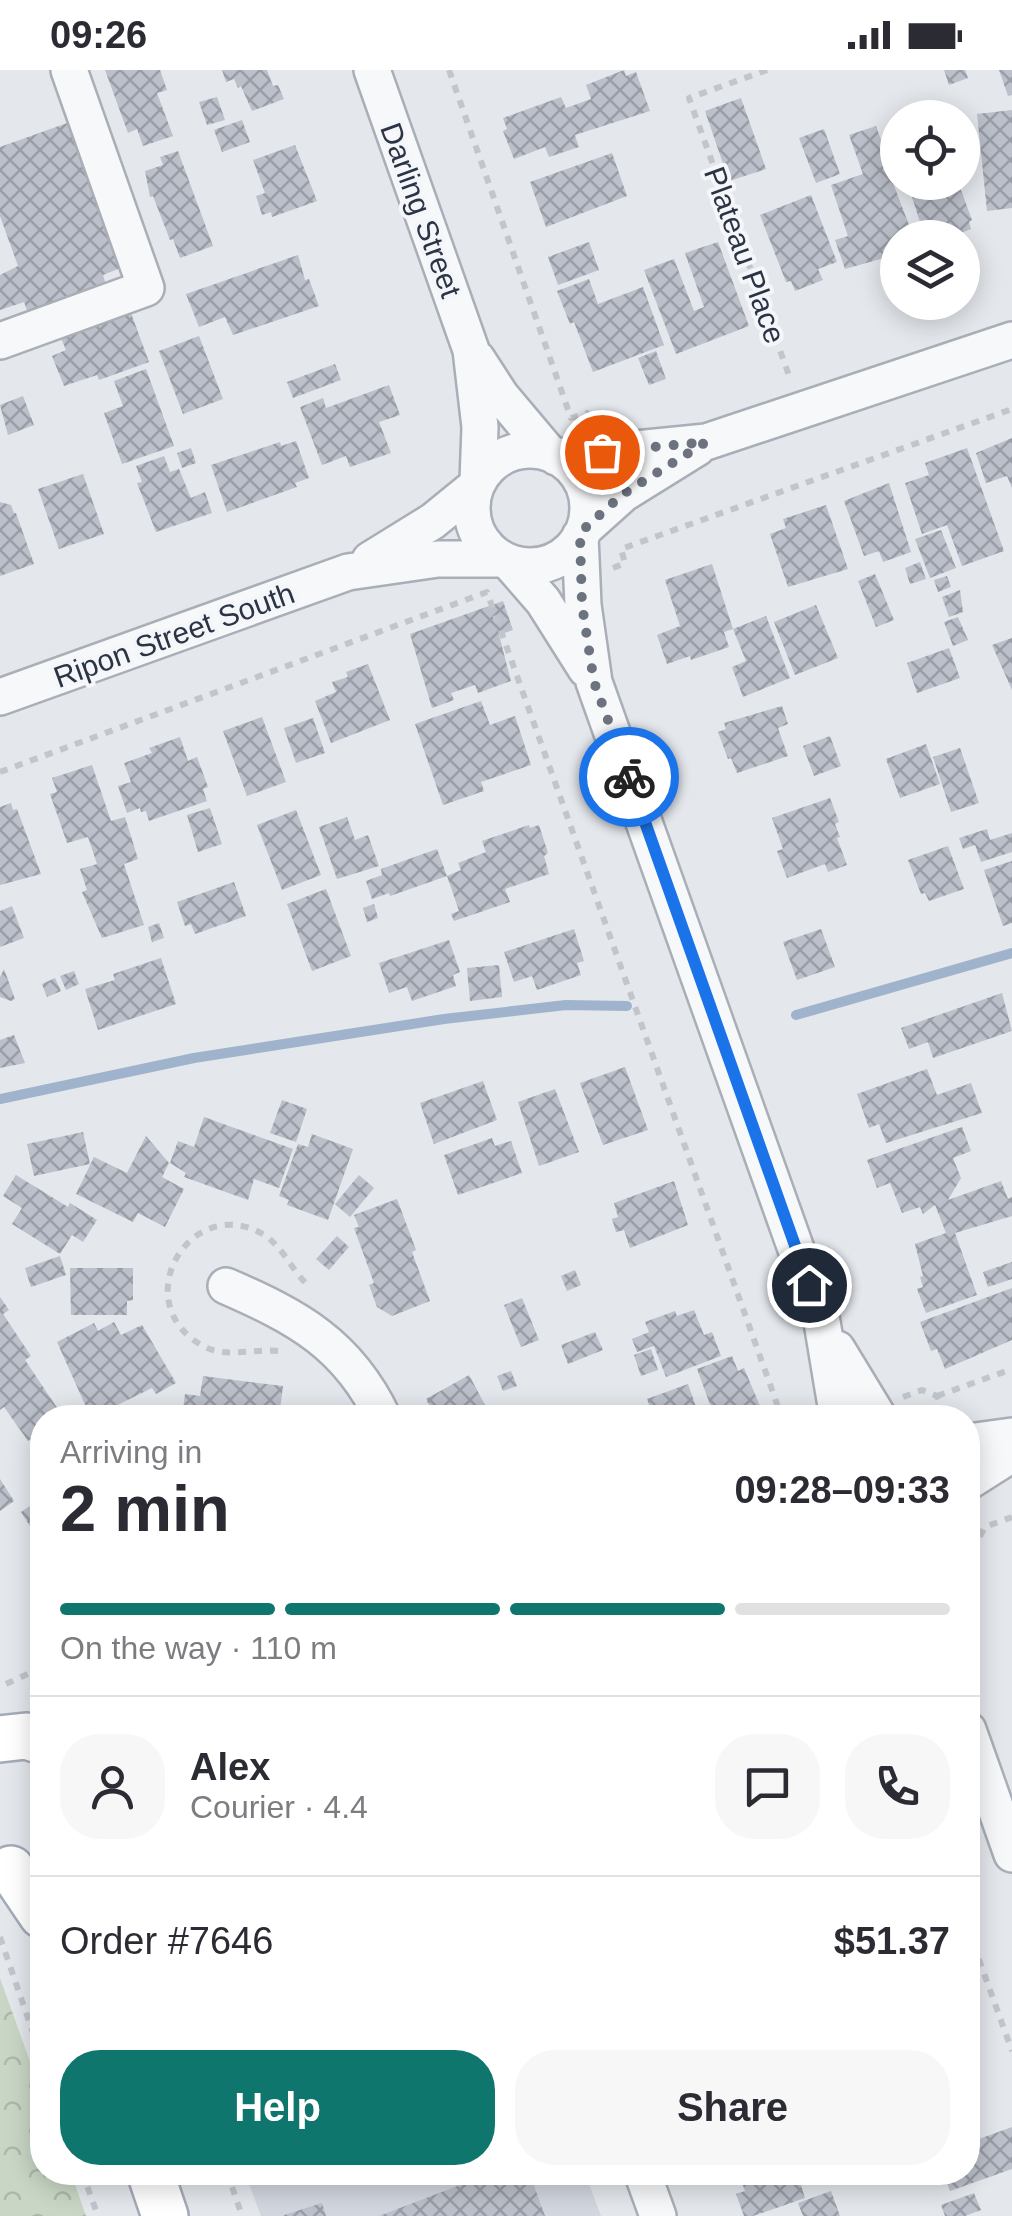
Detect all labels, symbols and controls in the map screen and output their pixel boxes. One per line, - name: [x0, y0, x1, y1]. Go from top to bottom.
- text: 09:26: [50, 14, 147, 56]
- map controls: [880, 100, 980, 320]
- button: locate: [880, 100, 980, 200]
- street label: Darling Street: [374, 118, 468, 302]
- street label: Plateau Place: [698, 162, 792, 348]
- button: layers: [880, 220, 980, 320]
- pin: [560, 410, 645, 495]
- icon: bag: [575, 425, 630, 480]
- street label: Ripon Street South: [49, 576, 299, 694]
- courier: [579, 727, 679, 827]
- icon: bike: [602, 750, 657, 805]
- pin: [767, 1243, 852, 1328]
- icon: home: [782, 1258, 837, 1313]
- text: Arriving in: [60, 1434, 202, 1470]
- text: 09:28–09:33: [734, 1469, 950, 1511]
- text: 2 min: [60, 1472, 230, 1545]
- text: On the way · 110 m: [60, 1630, 337, 1666]
- button: person: [60, 1734, 165, 1839]
- button: chat: [715, 1734, 820, 1839]
- button: phone: [845, 1734, 950, 1839]
- text: Alex: [190, 1746, 270, 1788]
- text: Courier · 4.4: [190, 1789, 368, 1825]
- text: Order #7646: [60, 1920, 273, 1962]
- text: $51.37: [834, 1920, 950, 1962]
- button: Help: [60, 2050, 495, 2165]
- button: Share: [515, 2050, 950, 2165]

